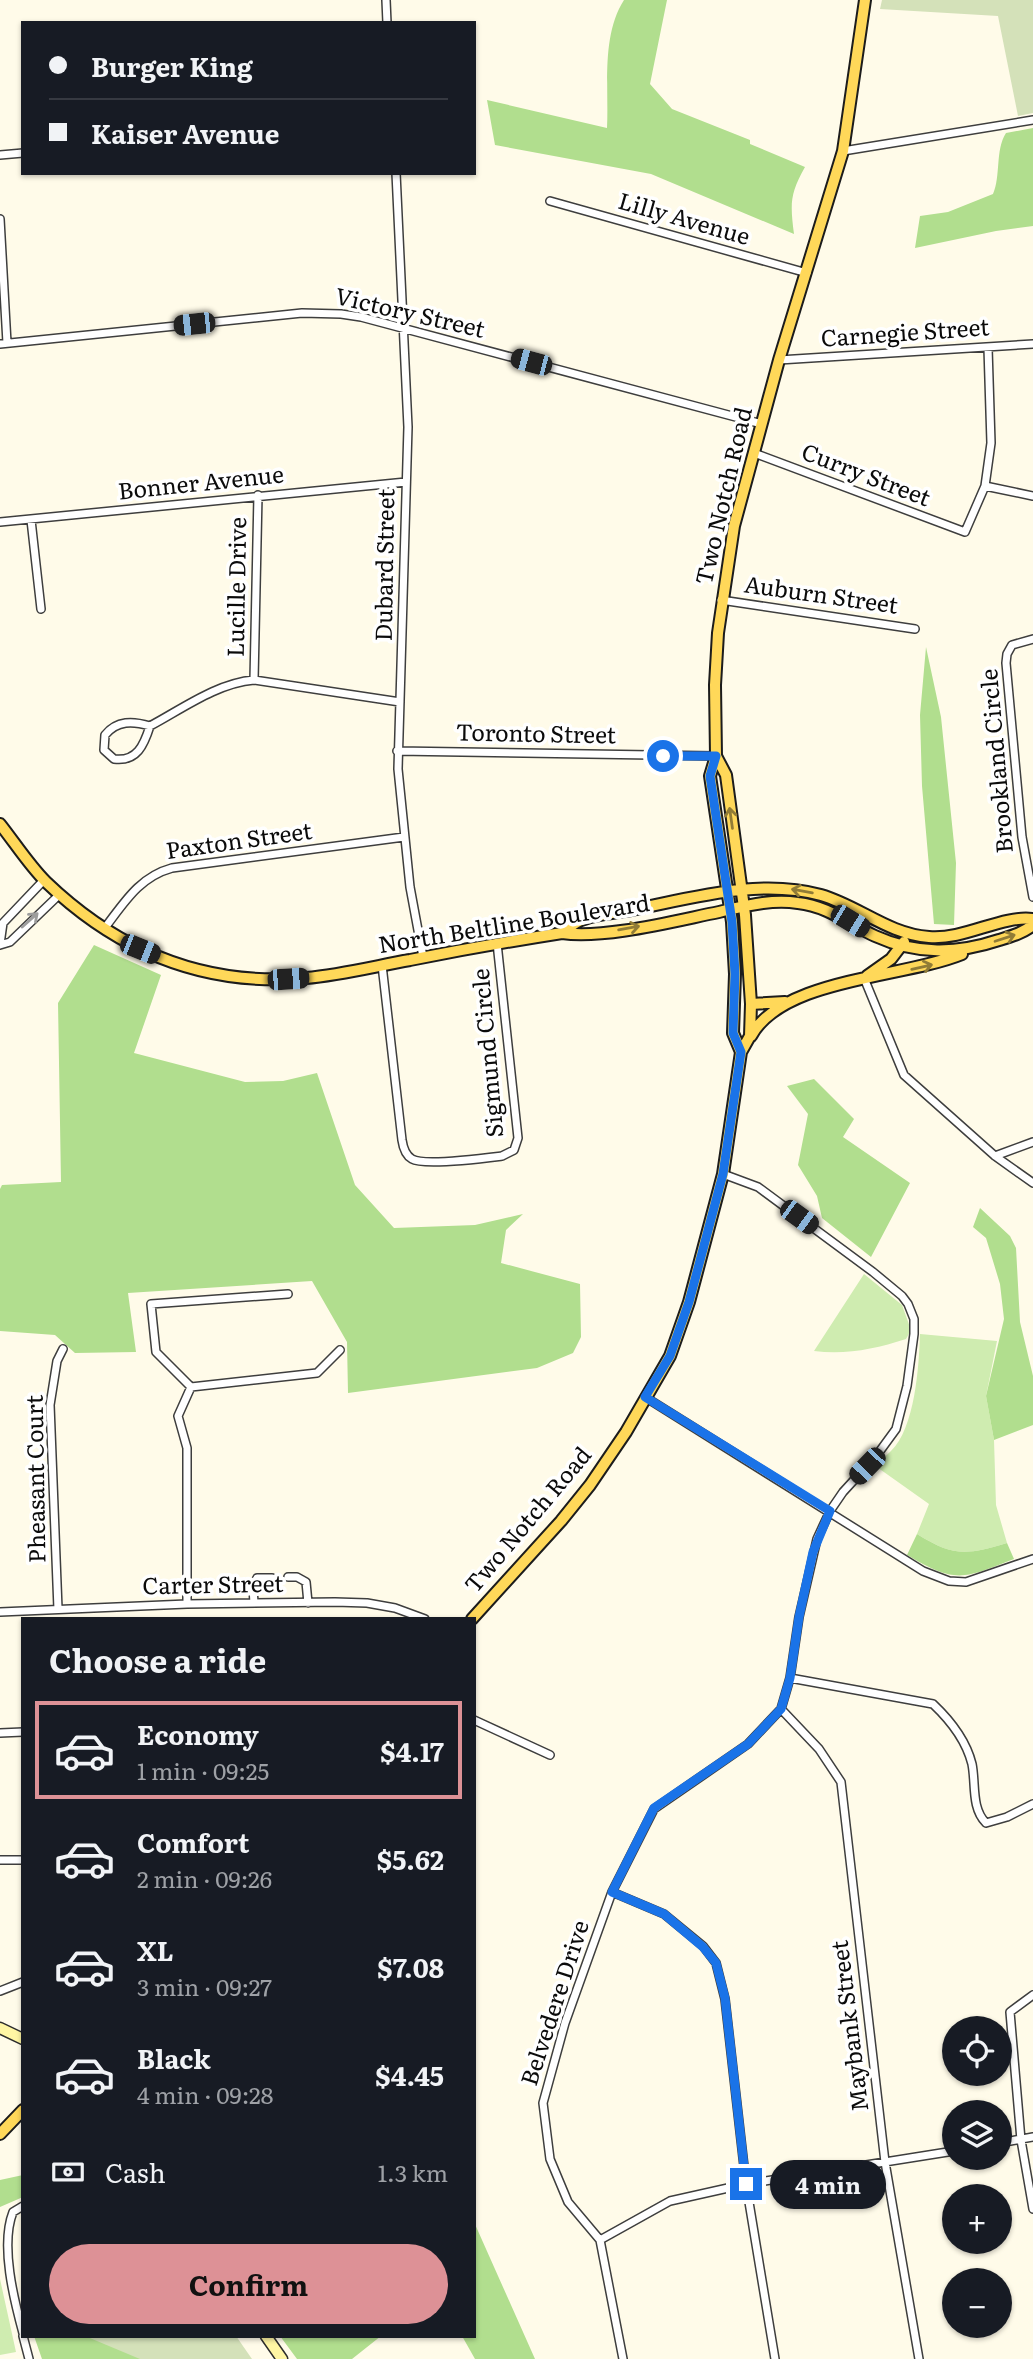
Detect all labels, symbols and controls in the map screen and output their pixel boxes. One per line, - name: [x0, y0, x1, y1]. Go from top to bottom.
- text: Burger King: [91, 46, 253, 85]
- text: Kaiser Avenue: [91, 113, 279, 152]
- street label: Lilly Avenue: [615, 182, 754, 252]
- street label: Victory Street: [332, 277, 489, 345]
- street label: Carnegie Street: [819, 308, 991, 354]
- car: [173, 311, 216, 337]
- car: [508, 346, 555, 378]
- street label: Two Notch Road: [685, 403, 759, 588]
- street label: Curry Street: [797, 433, 937, 514]
- street label: Bonner Avenue: [116, 455, 285, 507]
- street label: Dubard Street: [365, 487, 401, 642]
- street label: Lucille Drive: [217, 517, 253, 657]
- street label: Auburn Street: [742, 565, 901, 621]
- street label: Brookland Circle: [970, 667, 1020, 855]
- street label: Toronto Street: [456, 714, 617, 750]
- route start: [647, 740, 679, 772]
- one-way arrow: [725, 807, 738, 830]
- street label: Paxton Street: [164, 812, 315, 866]
- street label: North Beltline Boulevard: [376, 884, 652, 960]
- one-way arrow: [791, 884, 814, 897]
- car: [827, 901, 874, 941]
- one-way arrow: [21, 912, 38, 929]
- one-way arrow: [617, 921, 640, 935]
- car: [117, 931, 164, 967]
- one-way arrow: [994, 931, 1016, 944]
- one-way arrow: [910, 959, 933, 973]
- car: [267, 967, 310, 991]
- street label: Sigmund Circle: [462, 967, 510, 1139]
- car: [776, 1196, 823, 1238]
- street label: Pheasant Court: [16, 1394, 52, 1563]
- street label: Two Notch Road: [455, 1438, 598, 1599]
- car: [845, 1444, 890, 1488]
- street label: Carter Street: [142, 1565, 284, 1601]
- text: Choose a ride: [49, 1635, 266, 1683]
- text: Economy: [137, 1714, 259, 1753]
- icon: car: [53, 1719, 116, 1782]
- text: $4.17: [380, 1731, 444, 1770]
- text: 1 min · 09:25: [137, 1753, 269, 1787]
- text: Comfort: [137, 1822, 249, 1861]
- icon: car: [53, 1827, 116, 1890]
- text: $5.62: [377, 1839, 444, 1878]
- text: 2 min · 09:26: [137, 1861, 272, 1895]
- street label: Belvedere Drive: [510, 1915, 596, 2089]
- text: XL: [137, 1930, 174, 1969]
- icon: car: [53, 1935, 116, 1998]
- street label: Maybank Street: [821, 1938, 875, 2114]
- text: $7.08: [377, 1947, 444, 1986]
- text: 3 min · 09:27: [137, 1969, 272, 2003]
- map controls: [942, 2016, 1012, 2338]
- button: locate: [942, 2016, 1012, 2086]
- text: Black: [137, 2038, 211, 2077]
- icon: car: [53, 2043, 116, 2106]
- text: $4.45: [375, 2055, 444, 2094]
- text: 4 min · 09:28: [137, 2077, 273, 2111]
- button: layers: [942, 2100, 1012, 2170]
- text: Cash: [105, 2152, 166, 2191]
- icon: cash: [49, 2153, 87, 2191]
- text: 1.3 km: [378, 2155, 448, 2189]
- callout: 4 min: [770, 2160, 886, 2208]
- text: 4 min: [795, 2167, 861, 2201]
- route end: [730, 2168, 762, 2200]
- button: +: [942, 2184, 1012, 2254]
- button: Confirm: [49, 2244, 448, 2324]
- button: −: [942, 2268, 1012, 2338]

